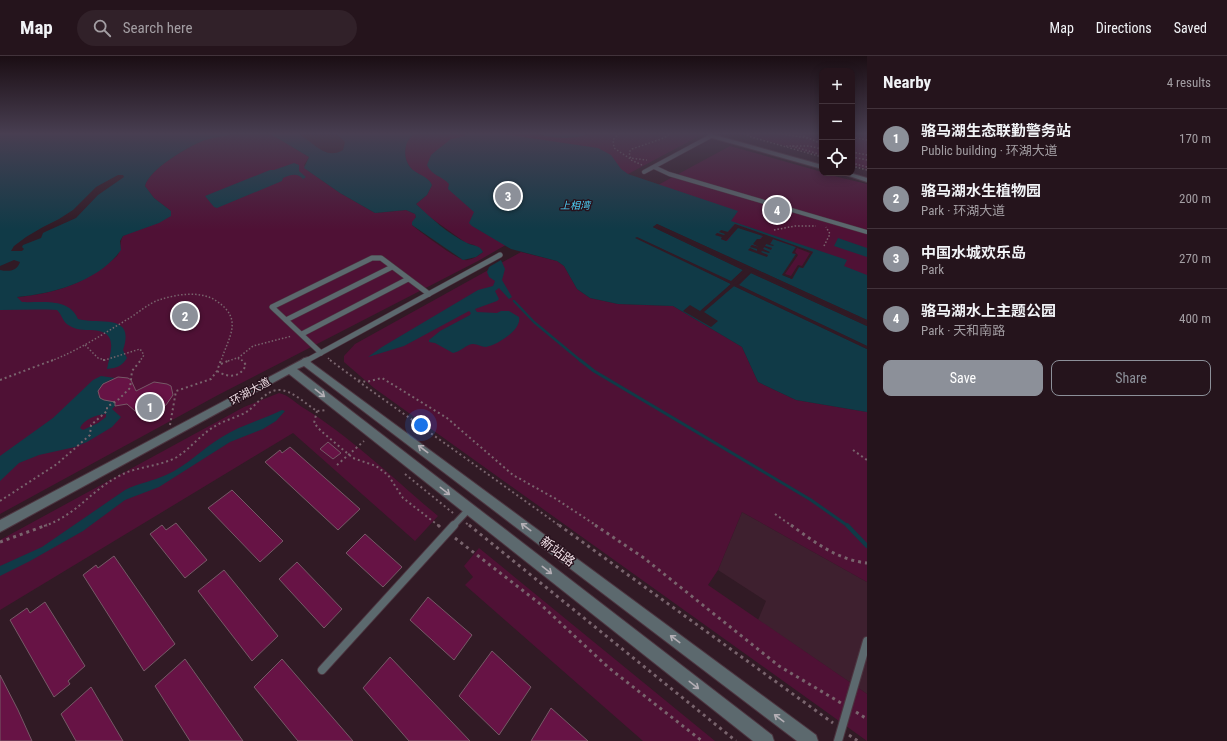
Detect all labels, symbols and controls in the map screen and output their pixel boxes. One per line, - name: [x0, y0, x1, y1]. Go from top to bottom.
- search box: [77, 10, 357, 46]
- text: Map: [20, 16, 53, 39]
- icon: search: [91, 17, 113, 39]
- text: Search here: [123, 19, 193, 37]
- text: Map: [1050, 20, 1074, 36]
- text: Directions: [1096, 20, 1152, 36]
- text: Saved: [1174, 20, 1207, 36]
- map controls: [819, 68, 855, 176]
- button: +: [819, 68, 855, 104]
- text: Nearby: [883, 72, 931, 92]
- text: 4 results: [1167, 75, 1211, 90]
- button: −: [819, 104, 855, 140]
- text: 骆马湖生态联勤警务站: [921, 122, 1071, 140]
- text: 1: [893, 131, 899, 146]
- text: 170 m: [1179, 131, 1211, 146]
- button: locate: [819, 140, 855, 176]
- text: Public building · 环湖大道: [921, 143, 1058, 158]
- pin: 3: [495, 181, 521, 211]
- text: 骆马湖水生植物园: [921, 182, 1041, 200]
- text: 2: [893, 191, 899, 206]
- text: 200 m: [1179, 191, 1211, 206]
- pin: 4: [764, 195, 790, 225]
- water label: 上相湾: [560, 200, 592, 211]
- text: Park · 环湖大道: [921, 203, 1005, 218]
- text: 中国水城欢乐岛: [921, 244, 1026, 262]
- text: 3: [893, 251, 899, 266]
- text: 270 m: [1179, 251, 1211, 266]
- text: Park: [921, 262, 944, 277]
- pin: 2: [172, 301, 198, 331]
- text: 骆马湖水上主题公园: [921, 302, 1056, 320]
- text: 4: [893, 311, 899, 326]
- text: 400 m: [1179, 311, 1211, 326]
- text: Park · 天和南路: [921, 323, 1005, 338]
- button: Save: [883, 360, 1043, 396]
- button: Share: [1051, 360, 1211, 396]
- street label: 环湖大道: [228, 375, 273, 408]
- one-way arrow: [315, 389, 326, 398]
- pin: 1: [137, 392, 163, 422]
- your location: [411, 415, 431, 435]
- one-way arrow: [417, 445, 428, 453]
- one-way arrow: [439, 486, 450, 495]
- one-way arrow: [521, 523, 532, 532]
- street label: 新站路: [538, 534, 578, 569]
- one-way arrow: [542, 566, 553, 575]
- one-way arrow: [670, 635, 681, 644]
- one-way arrow: [689, 681, 700, 689]
- one-way arrow: [774, 713, 785, 722]

